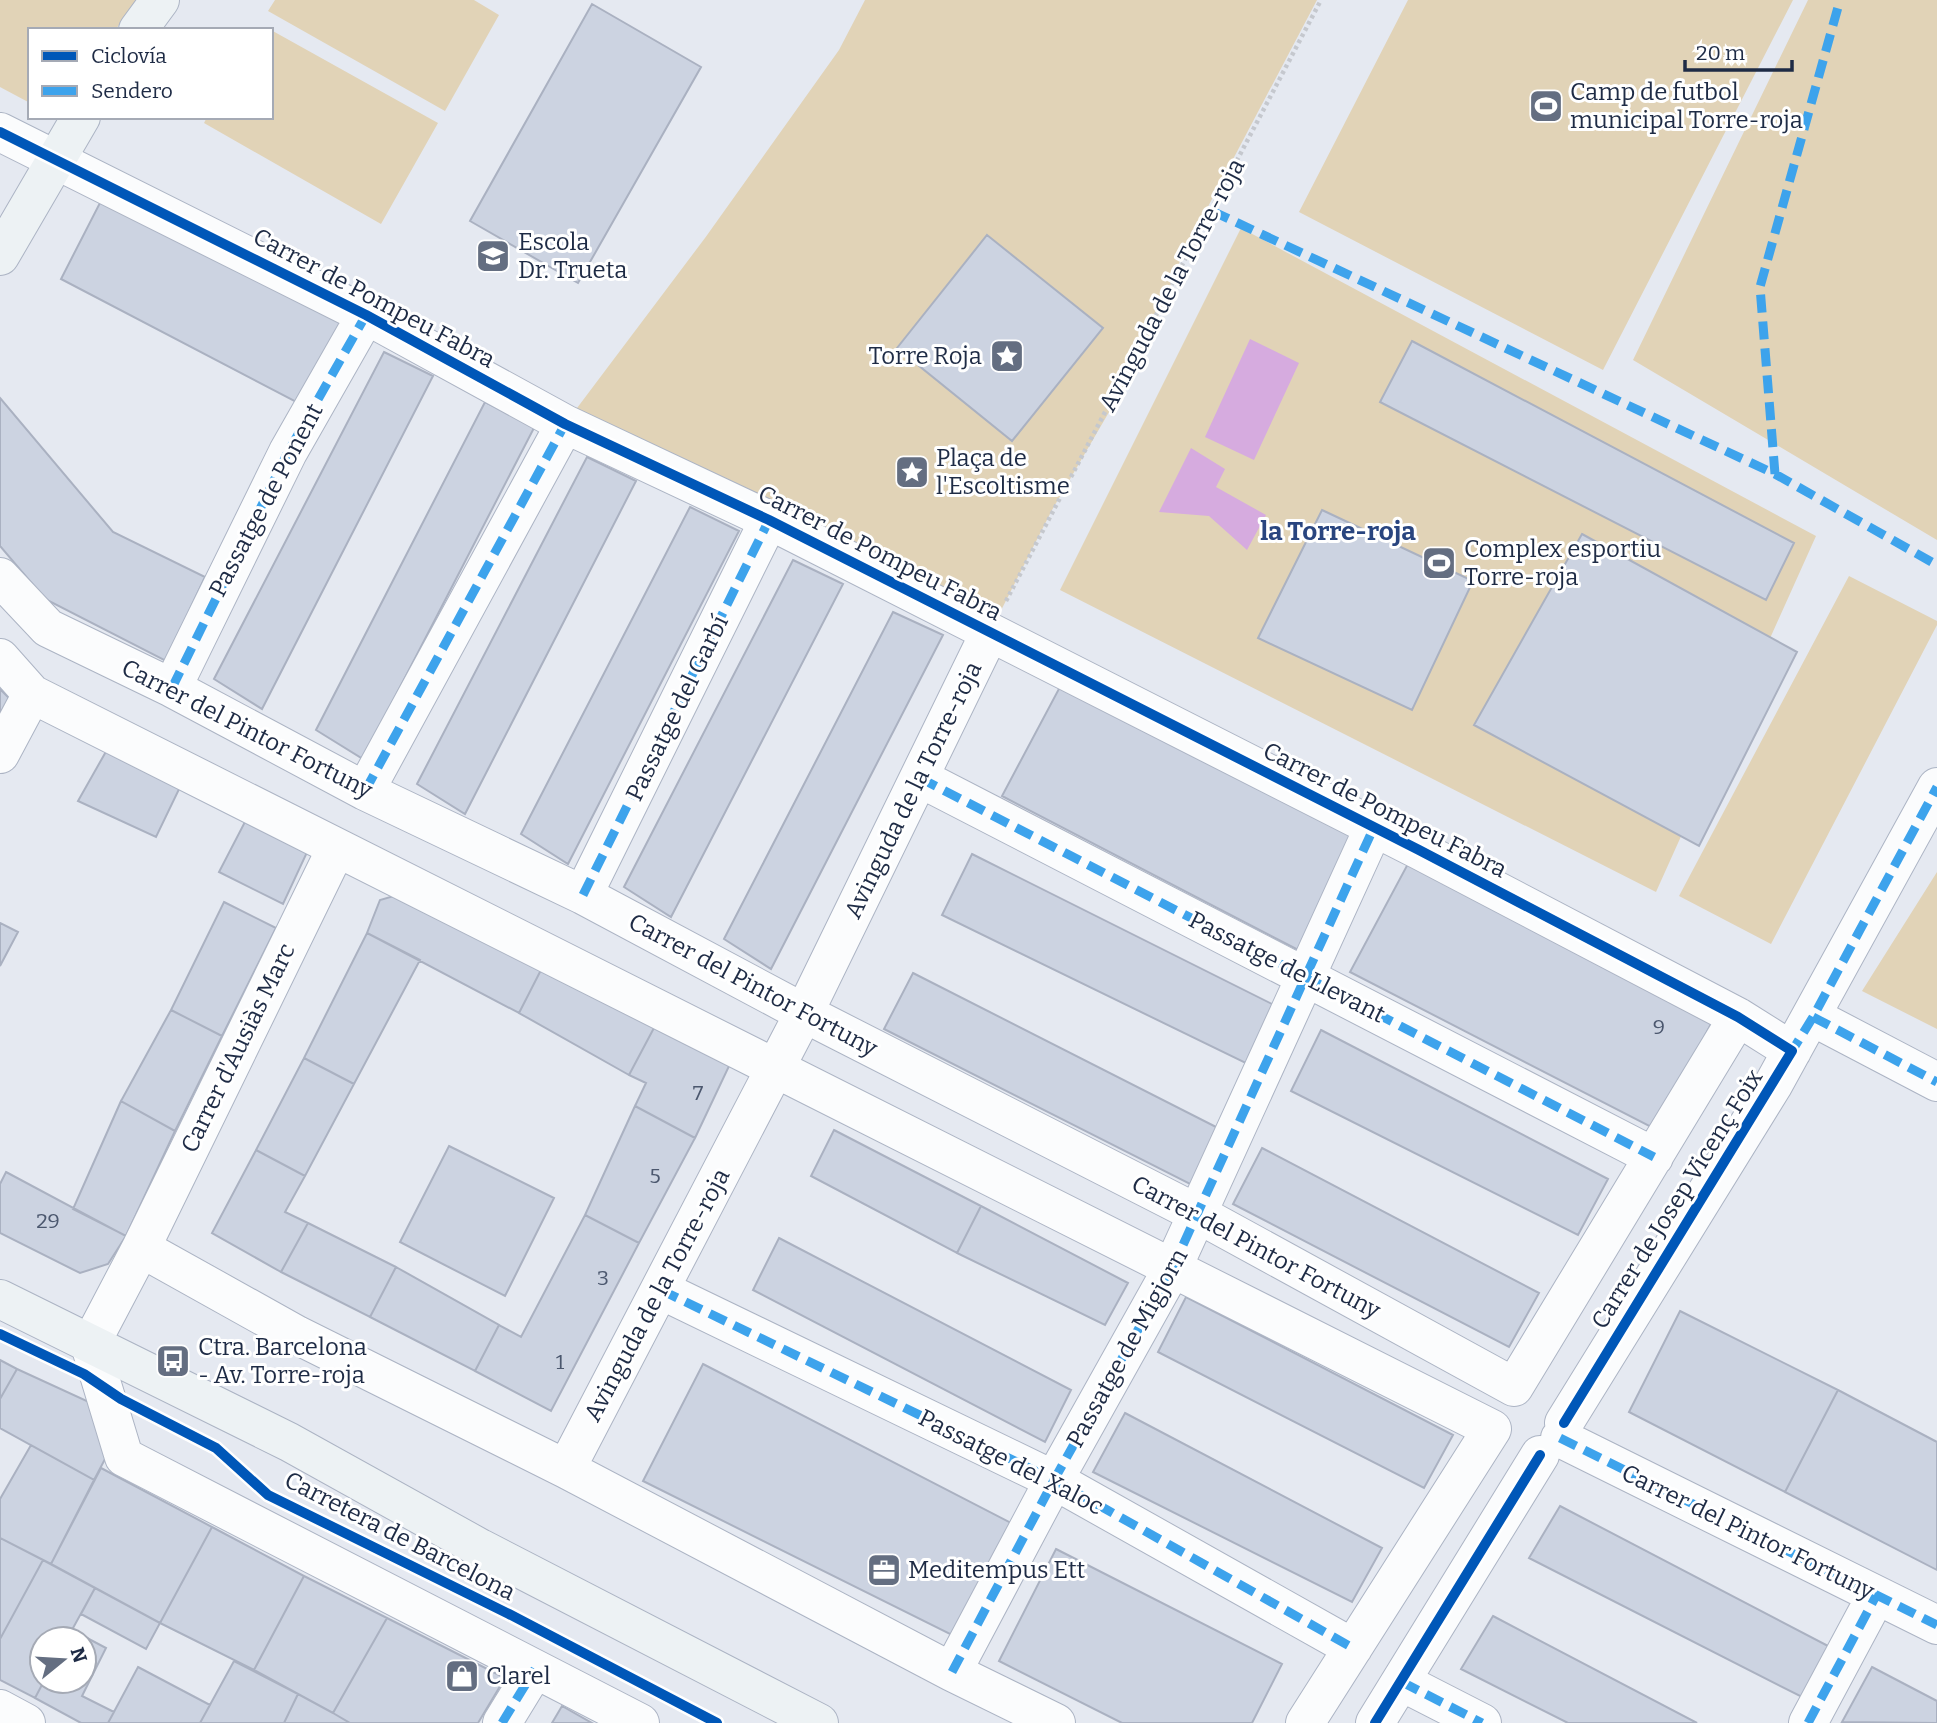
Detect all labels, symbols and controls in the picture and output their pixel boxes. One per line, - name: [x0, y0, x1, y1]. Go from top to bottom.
- legend: [28, 28, 273, 119]
- scale bar: [1685, 28, 1792, 72]
- text: 20 m: [1696, 40, 1745, 66]
- text: Ciclovía: [91, 43, 167, 69]
- text: Sendero: [91, 78, 173, 104]
- place label: Camp de futbol municipal Torre-roja: [1570, 78, 1803, 134]
- sports icon: Camp de futbol municipal Torre-roja: [1527, 87, 1565, 125]
- street label: Avinguda de la Torre-roja: [1093, 154, 1251, 416]
- street label: Carrer de Pompeu Fabra: [248, 222, 500, 374]
- place label: Escola Dr. Trueta: [518, 228, 627, 284]
- school or university icon: Escola Dr. Trueta: [474, 237, 512, 275]
- place icon: Torre Roja: [988, 337, 1026, 375]
- place label: Torre Roja: [868, 342, 982, 370]
- street label: Passatge de Ponent: [203, 399, 329, 601]
- place label: Plaça de l'Escoltisme: [936, 444, 1070, 500]
- place icon: Plaça de l'Escoltisme: [893, 453, 931, 491]
- street label: Carrer de Pompeu Fabra: [754, 479, 1006, 627]
- district label: la Torre-roja: [1260, 516, 1416, 547]
- place label: Complex esportiu Torre-roja: [1464, 535, 1661, 591]
- sports icon: Complex esportiu Torre-roja: [1420, 544, 1458, 582]
- street label: Passatge del Garbí: [620, 611, 734, 805]
- street label: Carrer del Pintor Fortuny: [117, 654, 377, 805]
- street label: Avinguda de la Torre-roja: [839, 657, 987, 923]
- street label: Carrer de Pompeu Fabra: [1259, 736, 1511, 884]
- street label: Passatge de Llevant: [1184, 905, 1390, 1029]
- street label: Carrer del Pintor Fortuny: [624, 907, 882, 1063]
- street label: Carrer d'Ausiàs Marc: [175, 939, 301, 1157]
- house number: 9: [1653, 1014, 1665, 1040]
- street label: Carrer de Josep Vicenç Foix: [1586, 1064, 1768, 1334]
- house number: 7: [693, 1080, 704, 1106]
- house number: 5: [649, 1163, 661, 1189]
- street label: Avinguda de la Torre-roja: [578, 1164, 736, 1426]
- street label: Carrer del Pintor Fortuny: [1127, 1169, 1385, 1325]
- house number: 29: [36, 1208, 60, 1234]
- street label: Passatge de Migjorn: [1061, 1244, 1193, 1452]
- house number: 3: [597, 1265, 609, 1291]
- place label: Ctra. Barcelona - Av. Torre-roja: [198, 1333, 367, 1389]
- bus stop icon: Ctra. Barcelona - Av. Torre-roja: [154, 1342, 192, 1380]
- house number: 1: [556, 1349, 565, 1375]
- street label: Passatge del Xaloc: [914, 1403, 1108, 1521]
- street label: Carrer del Pintor Fortuny: [1617, 1459, 1879, 1606]
- street label: Carretera de Barcelona: [280, 1466, 520, 1606]
- office icon: Meditempus Ett: [865, 1551, 903, 1589]
- place label: Meditempus Ett: [908, 1556, 1086, 1584]
- north arrow: [28, 1625, 98, 1695]
- text: N: [65, 1644, 92, 1666]
- shop icon: Clarel: [443, 1657, 481, 1695]
- place label: Clarel: [486, 1662, 551, 1690]

